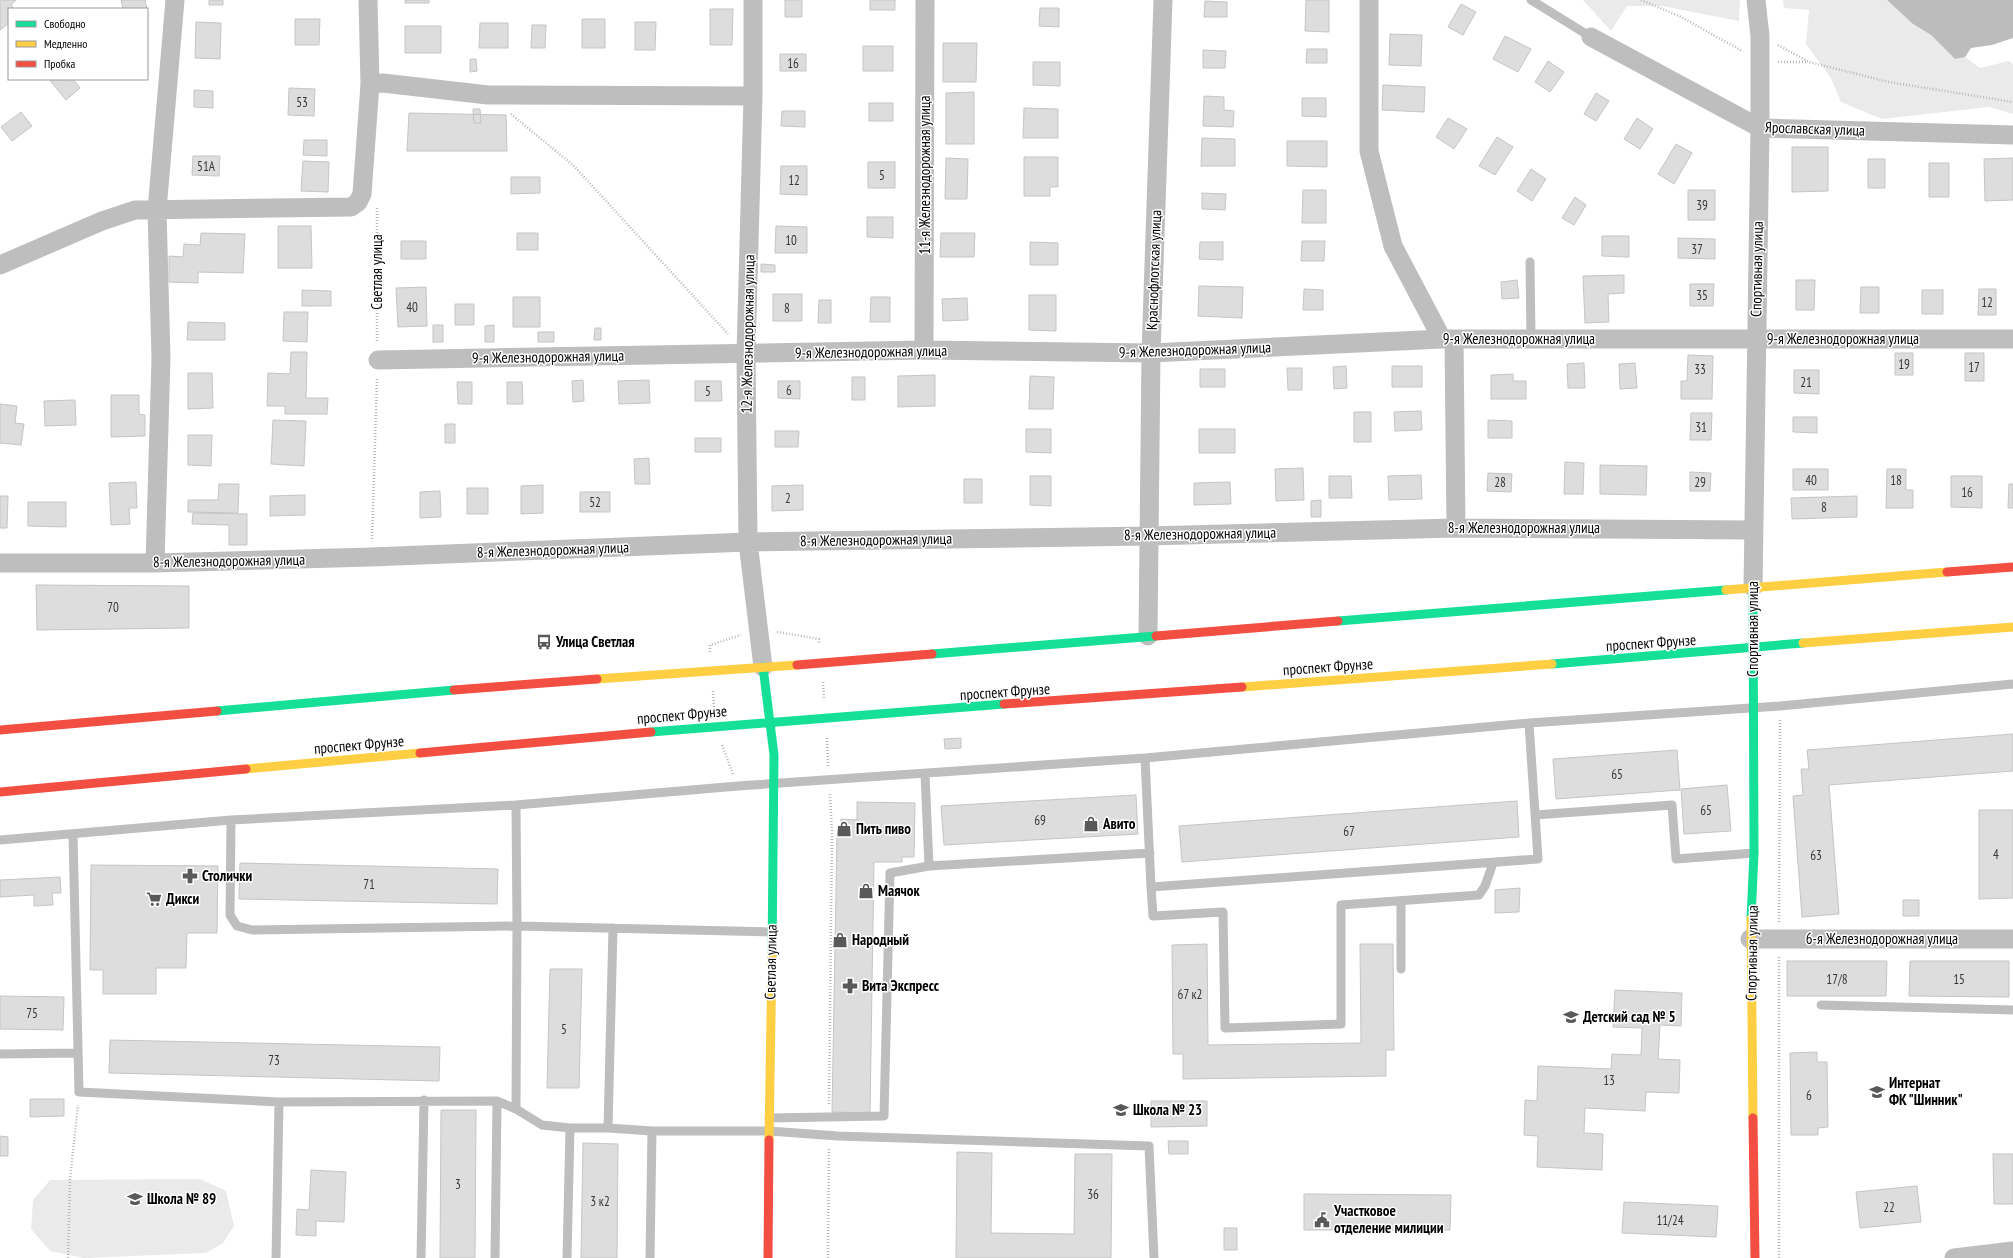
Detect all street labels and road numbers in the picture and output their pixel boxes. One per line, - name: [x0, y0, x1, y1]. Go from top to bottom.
- street label: 11-я Железнодорожная улица: [915, 95, 934, 255]
- street label: Ярославская улица: [1765, 117, 1865, 140]
- street label: Краснофлотская улица: [1142, 210, 1165, 330]
- street label: Спортивная улица: [1746, 221, 1767, 317]
- street label: Светлая улица: [367, 234, 386, 310]
- street label: 12-я Железнодорожная улица: [737, 254, 758, 414]
- street label: 9-я Железнодорожная улица: [1443, 329, 1595, 348]
- street label: 9-я Железнодорожная улица: [1767, 329, 1919, 348]
- street label: 9-я Железнодорожная улица: [1119, 337, 1271, 362]
- street label: 9-я Железнодорожная улица: [795, 341, 947, 362]
- street label: 9-я Железнодорожная улица: [472, 346, 624, 367]
- street label: 8-я Железнодорожная улица: [1448, 518, 1600, 537]
- street label: 8-я Железнодорожная улица: [1124, 523, 1276, 544]
- street label: 8-я Железнодорожная улица: [800, 529, 952, 550]
- street label: 8-я Железнодорожная улица: [477, 537, 629, 562]
- street label: 8-я Железнодорожная улица: [153, 550, 305, 571]
- street label: Спортивная улица: [1743, 581, 1762, 677]
- street label: проспект Фрунзе: [1605, 630, 1697, 655]
- street label: проспект Фрунзе: [1282, 654, 1374, 679]
- street label: проспект Фрунзе: [959, 679, 1051, 704]
- street label: проспект Фрунзе: [636, 701, 728, 728]
- street label: проспект Фрунзе: [313, 731, 405, 758]
- street label: Спортивная улица: [1741, 905, 1762, 1001]
- street label: Светлая улица: [760, 924, 781, 1000]
- street label: 6-я Железнодорожная улица: [1806, 929, 1958, 948]

